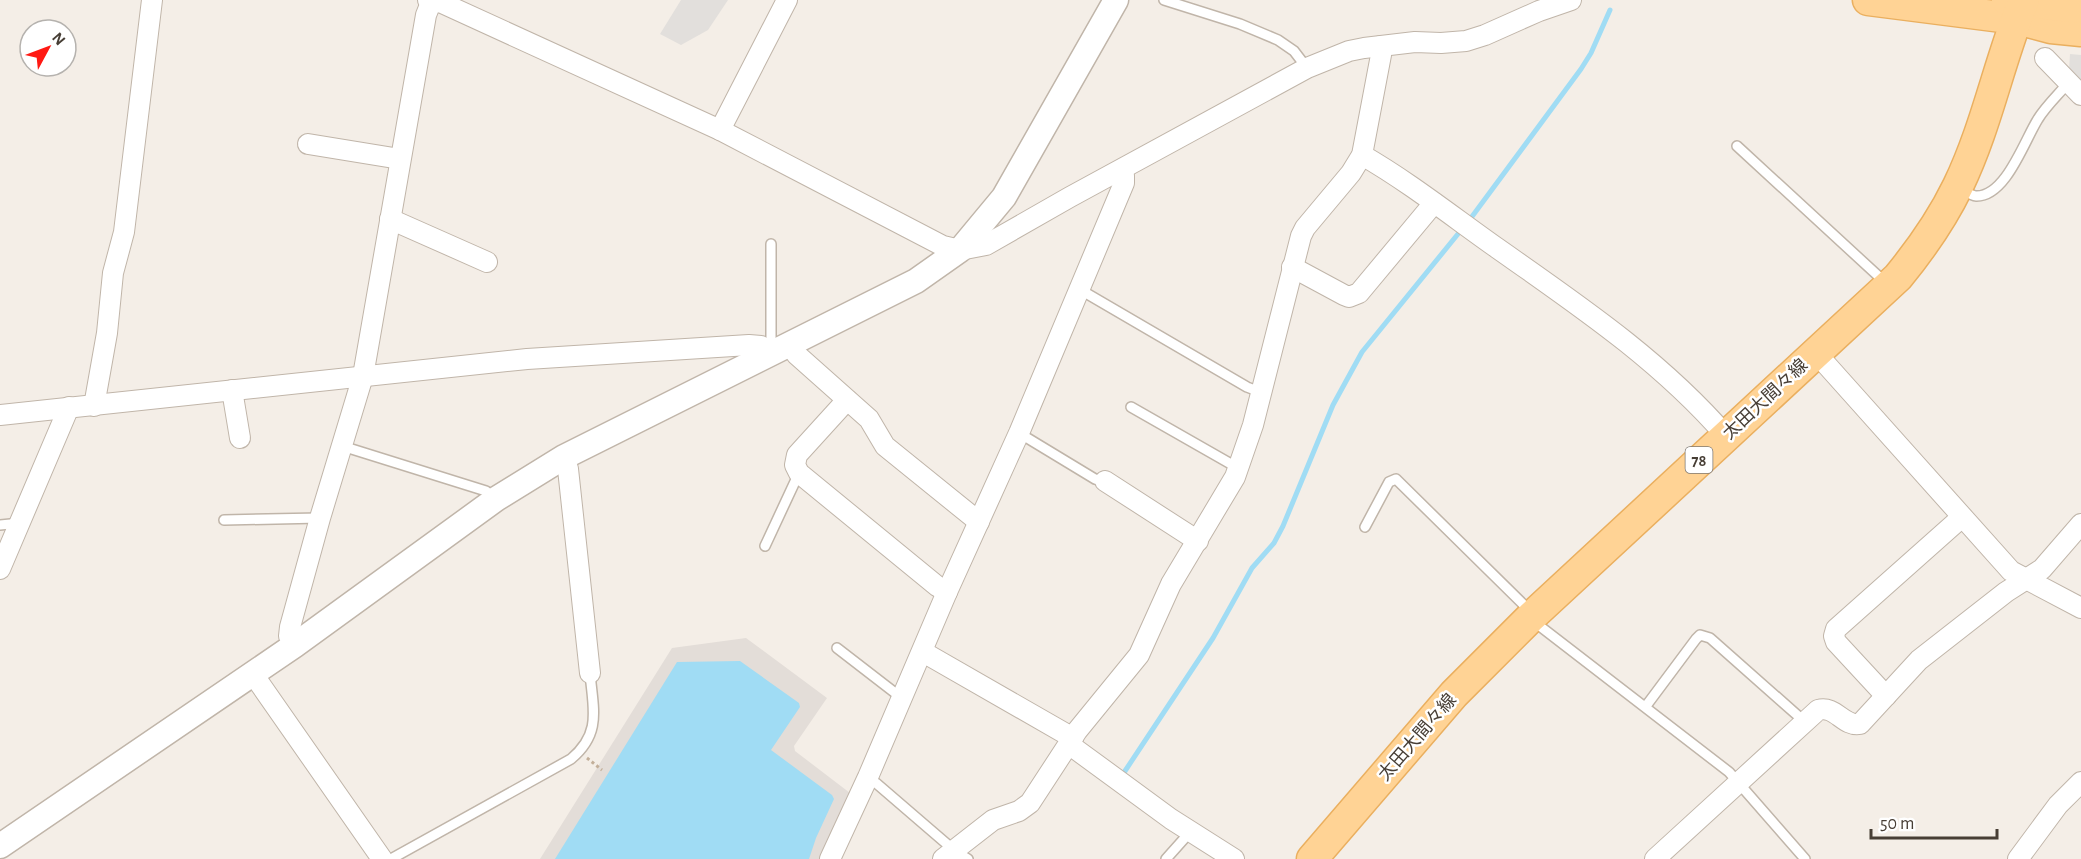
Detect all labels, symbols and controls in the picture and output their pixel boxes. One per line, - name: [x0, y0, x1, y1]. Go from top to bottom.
- north arrow: [18, 18, 78, 78]
- text: N: [49, 29, 68, 48]
- street label: 太田大間々線: [1719, 355, 1811, 443]
- road number: 78: [1686, 447, 1712, 473]
- street label: 太田大間々線: [1374, 690, 1460, 784]
- scale bar: [1871, 802, 1997, 840]
- text: 50 m: [1880, 815, 1914, 833]

